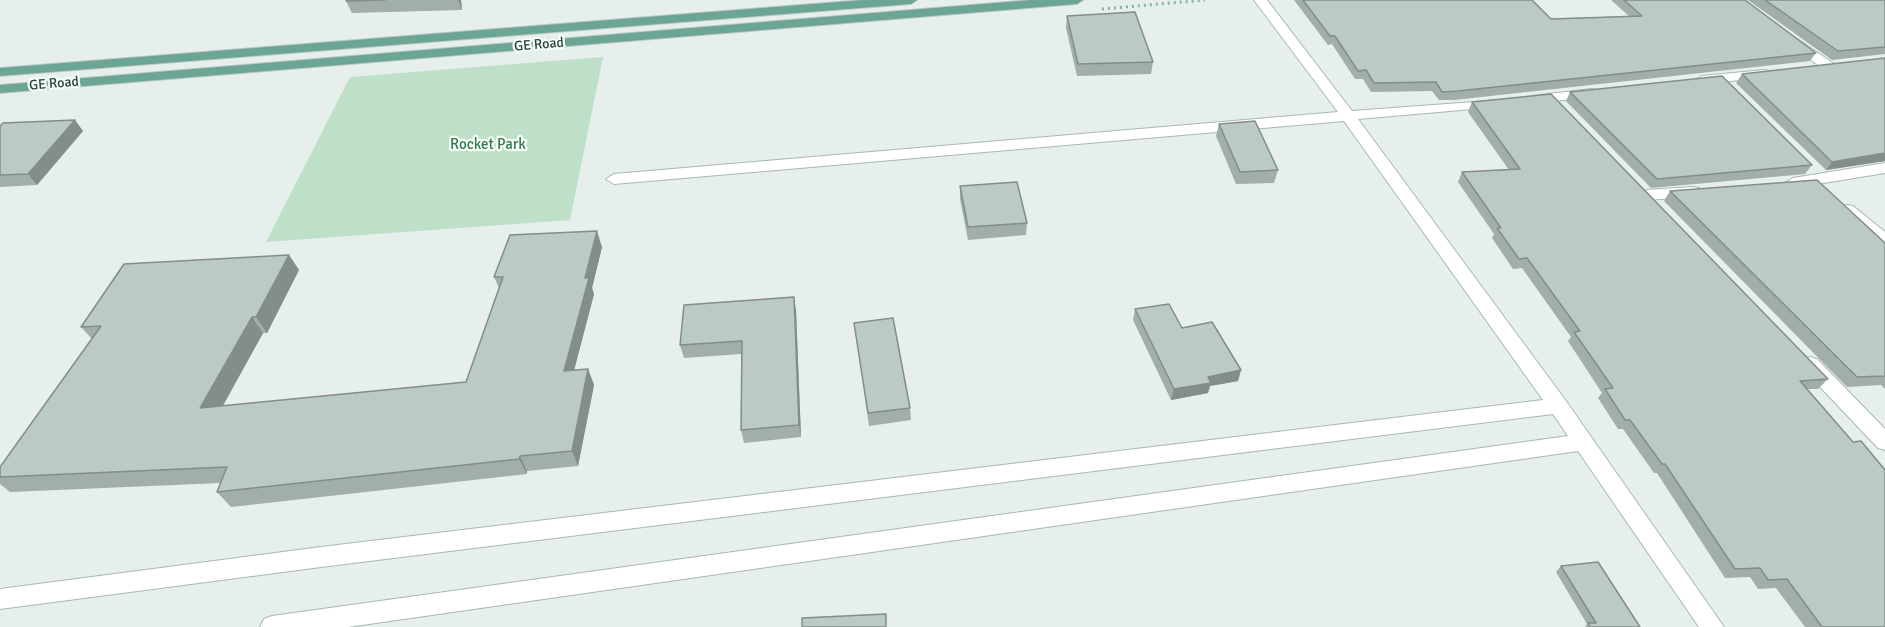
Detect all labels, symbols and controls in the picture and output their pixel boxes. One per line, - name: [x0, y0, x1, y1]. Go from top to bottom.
- street label: GE Road: [513, 34, 565, 56]
- street label: GE Road: [28, 73, 80, 95]
- park label: Rocket Park: [450, 136, 526, 154]

